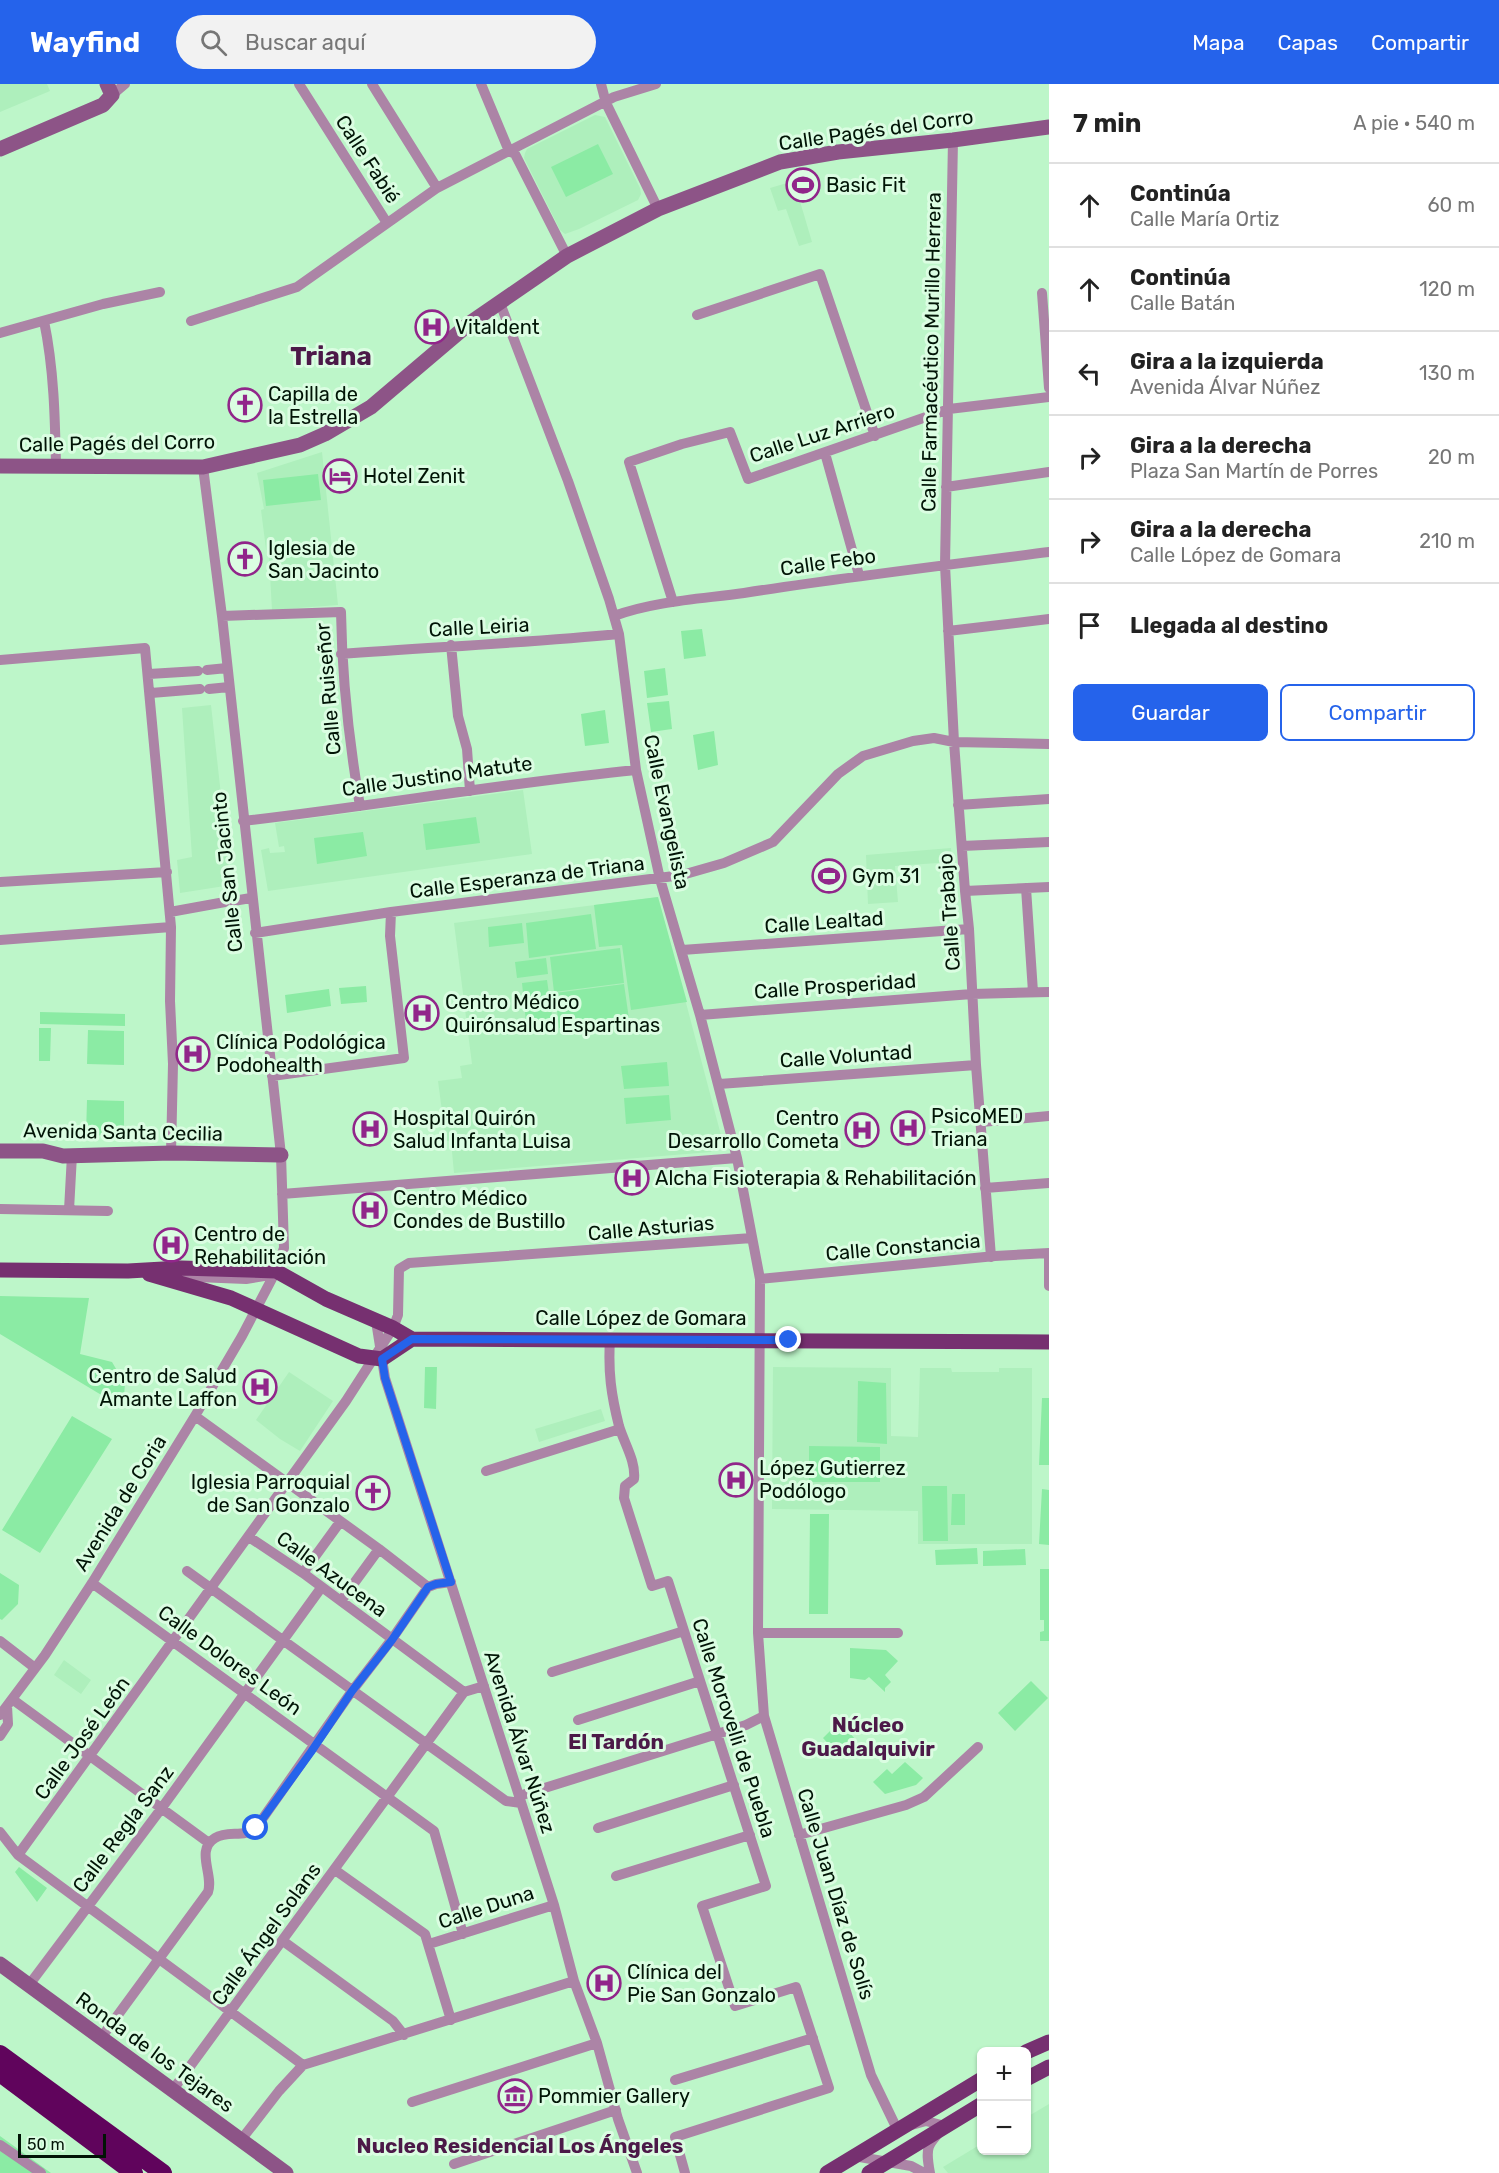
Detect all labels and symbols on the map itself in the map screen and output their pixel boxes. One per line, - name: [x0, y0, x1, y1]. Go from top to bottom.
- street label: Calle Pagés del Corro: [777, 104, 975, 156]
- street label: Calle Fabié: [331, 110, 405, 208]
- sports icon: Basic Fit: [785, 167, 821, 203]
- place label: Basic Fit: [826, 173, 906, 197]
- street label: Calle Farmacéutico Murillo Herrera: [916, 192, 946, 512]
- hospital icon: Vitaldent: [414, 309, 450, 345]
- place label: Vitaldent: [455, 315, 540, 339]
- district label: Triana: [290, 341, 372, 372]
- place label: Capilla de la Estrella: [268, 382, 358, 429]
- church icon: Capilla de la Estrella: [227, 387, 263, 423]
- street label: Calle Luz Arriero: [746, 398, 898, 468]
- street label: Calle Pagés del Corro: [19, 429, 215, 457]
- hotel icon: Hotel Zenit: [322, 458, 358, 494]
- place label: Hotel Zenit: [363, 464, 465, 488]
- place label: Iglesia de San Jacinto: [268, 536, 379, 583]
- church icon: Iglesia de San Jacinto: [227, 541, 263, 577]
- street label: Calle Febo: [779, 543, 877, 581]
- street label: Calle Leiria: [428, 612, 530, 642]
- street label: Calle Ruiseñor: [310, 621, 346, 756]
- street label: Calle Evangelista: [639, 732, 695, 892]
- street label: Calle Justino Matute: [340, 751, 534, 801]
- street label: Calle San Jacinto: [207, 790, 247, 954]
- street label: Calle Esperanza de Triana: [408, 851, 646, 903]
- street label: Calle Trabajo: [933, 852, 965, 972]
- sports icon: Gym 31: [811, 858, 847, 894]
- place label: Gym 31: [852, 864, 920, 888]
- street label: Calle Lealtad: [764, 906, 884, 938]
- street label: Calle Prosperidad: [753, 968, 917, 1004]
- place label: Centro Médico Quirónsalud Espartinas: [445, 990, 660, 1037]
- hospital icon: Centro Médico Quirónsalud Espartinas: [404, 995, 440, 1031]
- place label: Clínica Podológica Podohealth: [216, 1030, 386, 1077]
- hospital icon: Clínica Podológica Podohealth: [175, 1036, 211, 1072]
- street label: Calle Voluntad: [779, 1039, 913, 1073]
- place label: PsicoMED Triana: [931, 1104, 1023, 1151]
- place label: Hospital Quirón Salud Infanta Luisa: [393, 1106, 571, 1153]
- place label: Centro Desarrollo Cometa: [668, 1106, 839, 1153]
- hospital icon: PsicoMED Triana: [890, 1110, 926, 1146]
- hospital icon: Hospital Quirón Salud Infanta Luisa: [352, 1111, 388, 1147]
- hospital icon: Centro Desarrollo Cometa: [844, 1112, 880, 1148]
- street label: Avenida Santa Cecilia: [23, 1118, 223, 1146]
- hospital icon: Alcha Fisioterapia & Rehabilitación: [614, 1160, 650, 1196]
- place label: Alcha Fisioterapia & Rehabilitación: [655, 1166, 977, 1190]
- place label: Centro Médico Condes de Bustillo: [393, 1186, 566, 1233]
- hospital icon: Centro Médico Condes de Bustillo: [352, 1192, 388, 1228]
- street label: Calle Asturias: [587, 1211, 715, 1245]
- place label: Centro de Rehabilitación: [194, 1222, 326, 1269]
- hospital icon: Centro de Rehabilitación: [153, 1227, 189, 1263]
- street label: Calle Constancia: [825, 1228, 981, 1266]
- street label: Calle López de Gomara: [535, 1306, 747, 1330]
- route end: [775, 1326, 801, 1352]
- place label: Centro de Salud Amante Laffon: [89, 1364, 237, 1411]
- hospital icon: Centro de Salud Amante Laffon: [242, 1369, 278, 1405]
- street label: Avenida de Coria: [69, 1431, 171, 1575]
- place label: López Gutierrez Podólogo: [759, 1456, 906, 1503]
- hospital icon: López Gutierrez Podólogo: [718, 1462, 754, 1498]
- place label: Iglesia Parroquial de San Gonzalo: [191, 1470, 350, 1517]
- church icon: Iglesia Parroquial de San Gonzalo: [355, 1475, 391, 1511]
- street label: Calle Azucena: [272, 1526, 392, 1622]
- street label: Calle Dolores León: [154, 1600, 306, 1720]
- street label: Calle Morovelli de Puebla: [687, 1615, 781, 1841]
- street label: Avenida Álvar Núñez: [479, 1648, 561, 1836]
- street label: Calle José León: [29, 1672, 135, 1804]
- district label: Núcleo Guadalquivir: [801, 1712, 935, 1761]
- district label: El Tardón: [568, 1729, 664, 1754]
- street label: Calle Regla Sanz: [67, 1761, 179, 1897]
- street label: Calle Juan Díaz de Solís: [792, 1786, 880, 2002]
- route start: [242, 1814, 268, 1840]
- street label: Calle Ángel Solans: [206, 1858, 326, 2010]
- street label: Calle Duna: [435, 1880, 537, 1934]
- place label: Clínica del Pie San Gonzalo: [627, 1960, 776, 2007]
- hospital icon: Clínica del Pie San Gonzalo: [586, 1965, 622, 2001]
- street label: Ronda de los Tejares: [71, 1987, 239, 2117]
- museum icon: Pommier Gallery: [497, 2078, 533, 2114]
- place label: Pommier Gallery: [538, 2084, 690, 2108]
- scale bar: [18, 2131, 106, 2158]
- district label: Nucleo Residencial Los Ángeles: [357, 2133, 683, 2158]

